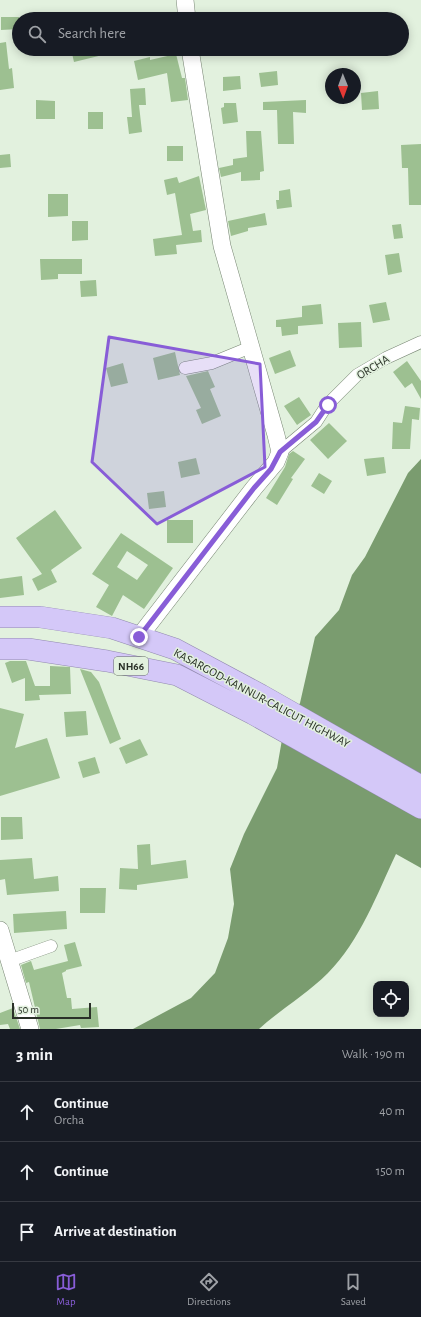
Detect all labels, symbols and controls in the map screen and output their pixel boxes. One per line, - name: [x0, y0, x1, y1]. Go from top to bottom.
- search box: [12, 12, 409, 56]
- icon: search: [26, 23, 48, 45]
- text: Search here: [58, 26, 126, 41]
- north arrow: [325, 68, 361, 104]
- street label: ORCHA: [355, 353, 391, 381]
- route start: [319, 396, 337, 414]
- route end: [130, 628, 148, 646]
- street label: KASARGOD-KANNUR-CALICUT HIGHWAY: [172, 646, 353, 750]
- road number: NH66: [114, 657, 148, 675]
- map controls: [373, 981, 409, 1017]
- button: locate: [373, 981, 409, 1017]
- scale bar: [12, 1001, 91, 1020]
- text: 50 m: [18, 1004, 39, 1015]
- text: 3 min: [16, 1046, 53, 1063]
- text: Walk · 190 m: [342, 1048, 405, 1061]
- text: Continue: [54, 1096, 109, 1111]
- icon: ahead: [16, 1101, 38, 1123]
- text: 40 m: [379, 1105, 405, 1118]
- text: Orcha: [54, 1114, 84, 1127]
- icon: ahead: [16, 1161, 38, 1183]
- text: Continue: [54, 1164, 109, 1179]
- text: 150 m: [376, 1165, 405, 1178]
- icon: arrive: [16, 1221, 38, 1243]
- text: Arrive at destination: [54, 1224, 177, 1239]
- tab: Map: [55, 1271, 77, 1308]
- tab: Directions: [187, 1271, 231, 1308]
- tab: Saved: [341, 1271, 366, 1308]

